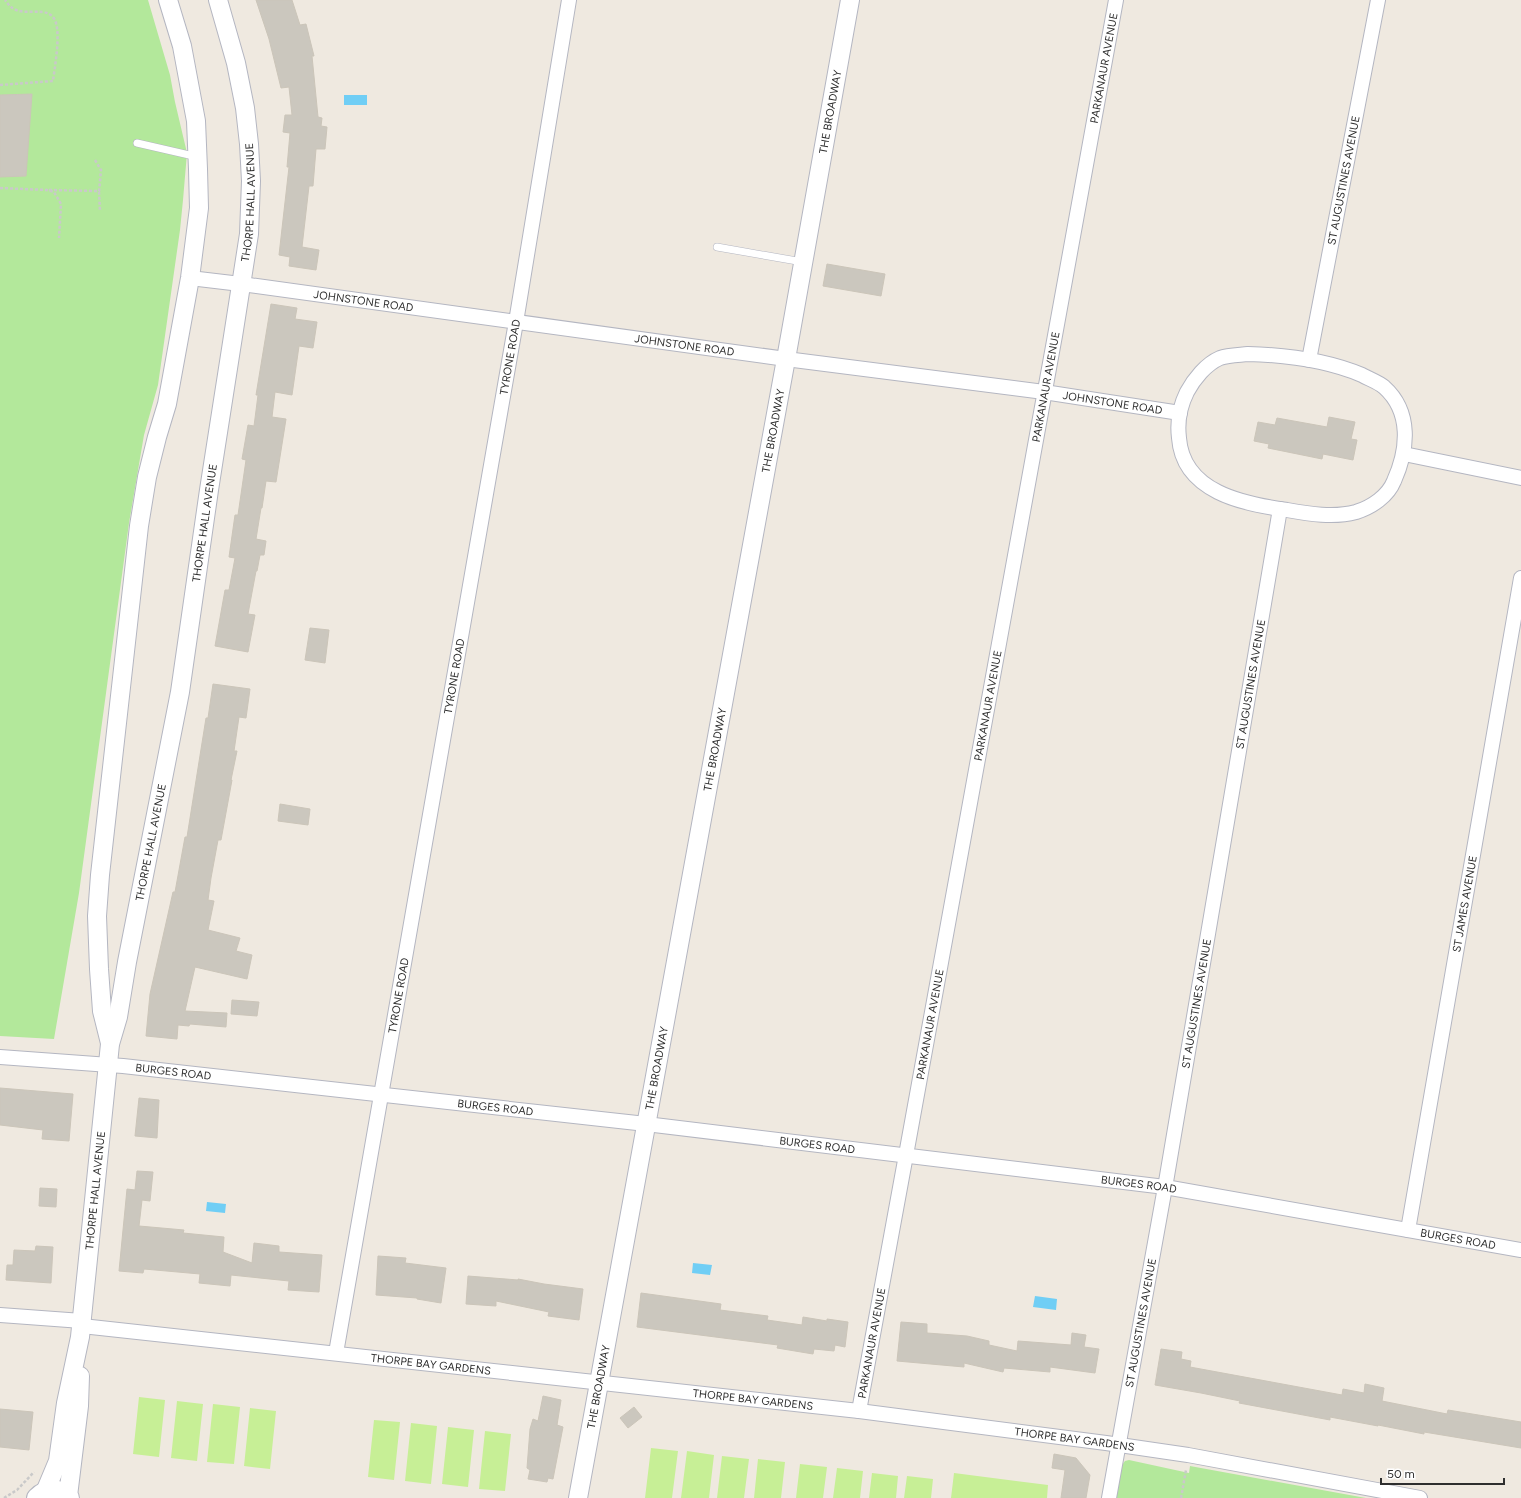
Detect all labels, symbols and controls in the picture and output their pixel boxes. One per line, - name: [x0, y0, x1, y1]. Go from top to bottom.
- street label: PARKANAUR AVENUE: [1088, 12, 1121, 125]
- street label: THE BROADWAY: [817, 69, 844, 155]
- street label: ST AUGUSTINES AVENUE: [1325, 115, 1363, 246]
- street label: THORPE HALL AVENUE: [239, 142, 258, 263]
- street label: JOHNSTONE ROAD: [313, 288, 415, 315]
- street label: TYRONE ROAD: [497, 318, 523, 396]
- street label: PARKANAUR AVENUE: [1030, 331, 1063, 443]
- street label: JOHNSTONE ROAD: [634, 332, 736, 359]
- street label: THE BROADWAY: [759, 387, 787, 474]
- street label: JOHNSTONE ROAD: [1062, 389, 1164, 417]
- street label: THORPE HALL AVENUE: [190, 463, 220, 583]
- street label: ST AUGUSTINES AVENUE: [1233, 618, 1268, 750]
- street label: TYRONE ROAD: [442, 637, 468, 715]
- street label: PARKANAUR AVENUE: [972, 649, 1005, 762]
- street label: THE BROADWAY: [701, 706, 729, 792]
- street label: THORPE HALL AVENUE: [133, 783, 169, 902]
- street label: ST JAMES AVENUE: [1450, 855, 1480, 953]
- street label: ST AUGUSTINES AVENUE: [1179, 938, 1214, 1070]
- street label: TYRONE ROAD: [386, 956, 412, 1034]
- street label: PARKANAUR AVENUE: [914, 968, 947, 1081]
- street label: THE BROADWAY: [643, 1025, 671, 1111]
- street label: BURGES ROAD: [135, 1061, 212, 1083]
- street label: BURGES ROAD: [457, 1097, 534, 1119]
- street label: THORPE HALL AVENUE: [83, 1130, 108, 1250]
- street label: BURGES ROAD: [779, 1134, 856, 1156]
- street label: BURGES ROAD: [1100, 1173, 1178, 1196]
- street label: BURGES ROAD: [1419, 1226, 1497, 1252]
- street label: ST AUGUSTINES AVENUE: [1123, 1257, 1159, 1389]
- street label: PARKANAUR AVENUE: [855, 1287, 888, 1400]
- street label: THE BROADWAY: [585, 1344, 613, 1430]
- street label: THORPE BAY GARDENS: [370, 1352, 492, 1378]
- street label: THORPE BAY GARDENS: [692, 1387, 814, 1413]
- street label: THORPE BAY GARDENS: [1014, 1425, 1136, 1454]
- scale bar: [1381, 1460, 1504, 1486]
- text: 50 m: [1387, 1467, 1415, 1481]

